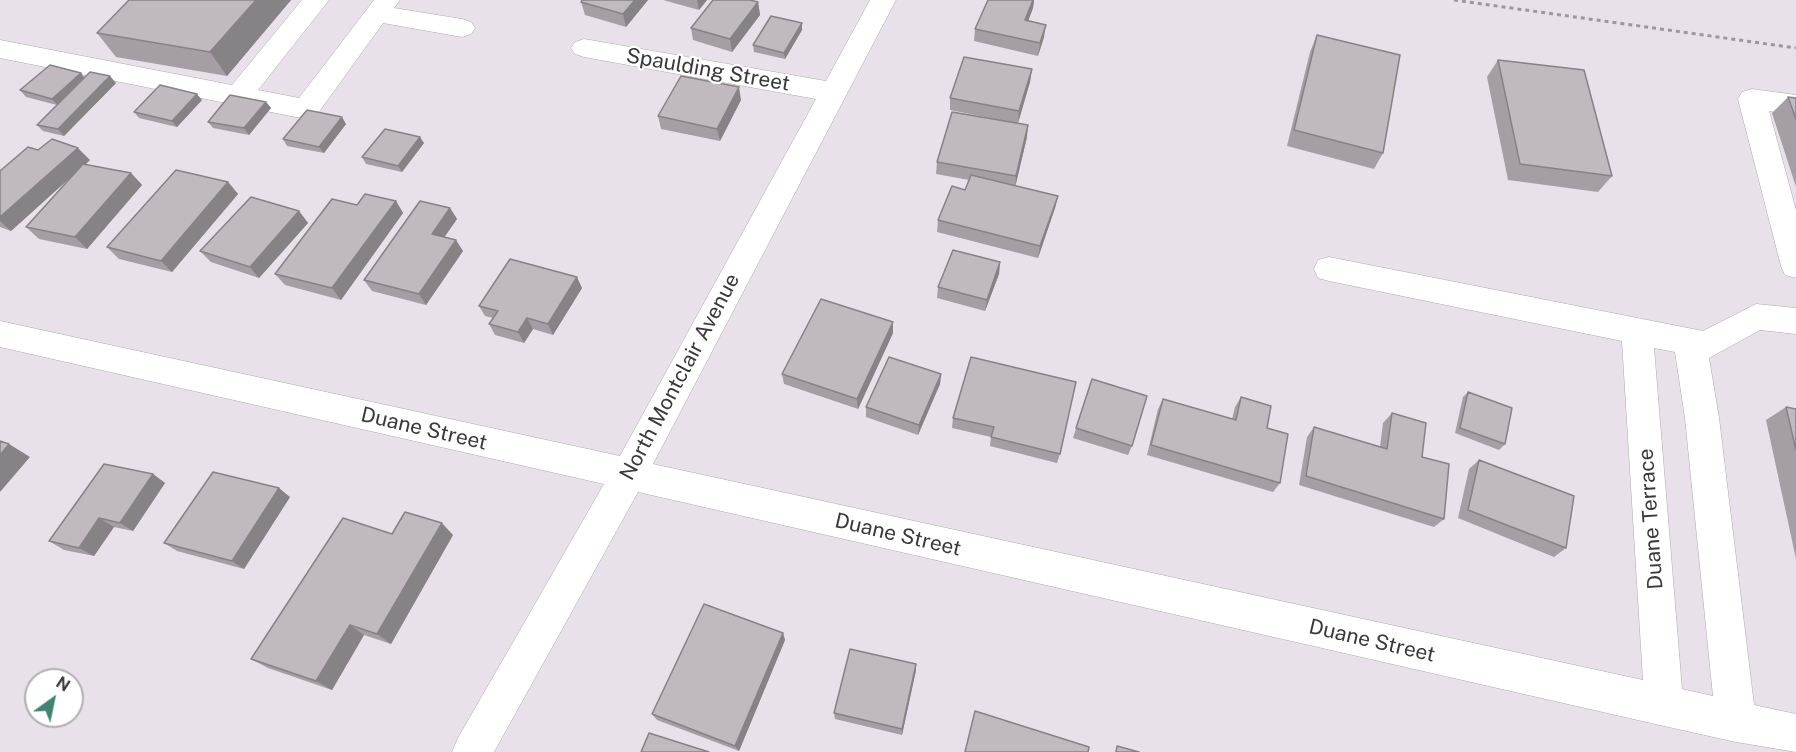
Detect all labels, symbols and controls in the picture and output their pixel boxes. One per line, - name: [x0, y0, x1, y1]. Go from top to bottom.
- street label: Spaulding Street: [624, 43, 792, 97]
- street label: North Montclair Avenue: [615, 269, 745, 485]
- street label: Duane Street: [358, 402, 490, 456]
- street label: Duane Terrace: [1634, 448, 1668, 590]
- street label: Duane Street: [832, 508, 964, 562]
- street label: Duane Street: [1306, 614, 1438, 668]
- north arrow: [24, 668, 84, 728]
- text: N: [53, 673, 73, 696]

